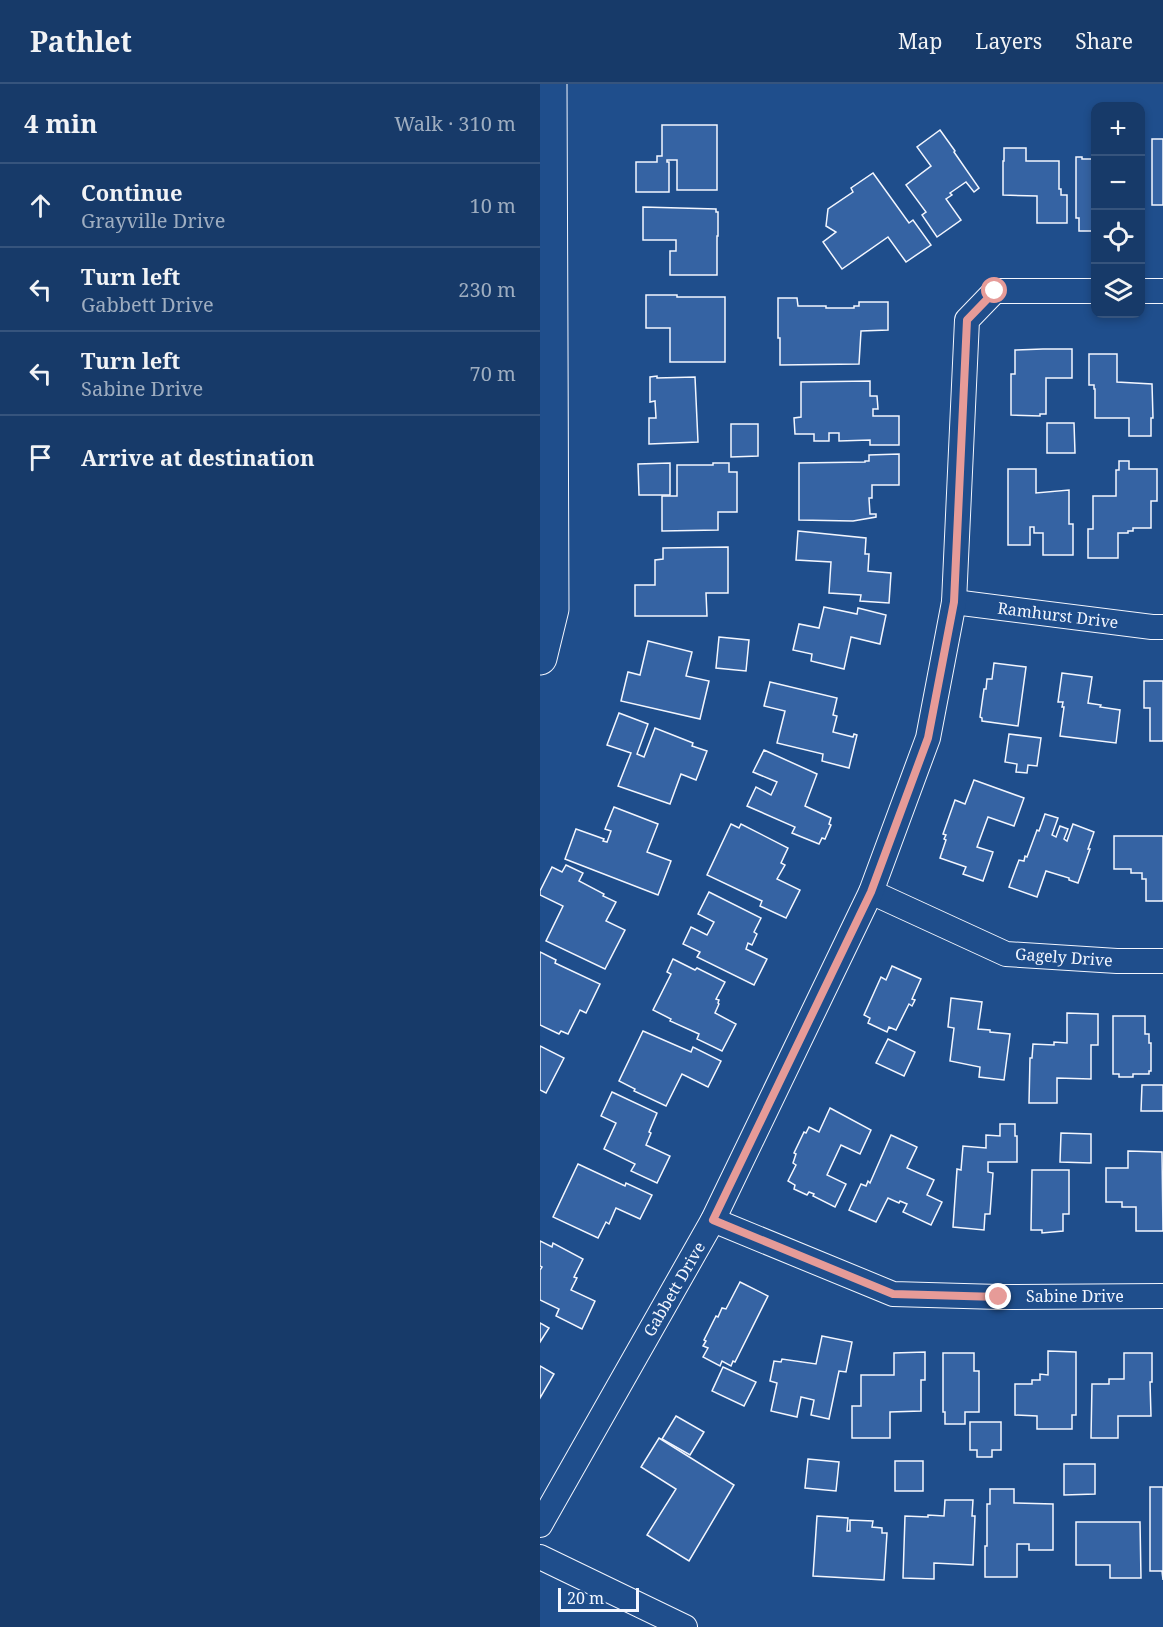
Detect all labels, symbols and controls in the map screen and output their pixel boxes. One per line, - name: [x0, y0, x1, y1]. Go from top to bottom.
- text: Pathlet: [30, 22, 132, 60]
- text: Map: [898, 27, 942, 55]
- text: Layers: [975, 27, 1042, 55]
- text: Share: [1075, 27, 1133, 55]
- map controls: [1091, 102, 1145, 318]
- button: +: [1091, 102, 1145, 156]
- text: 4 min: [24, 105, 98, 141]
- text: Walk · 310 m: [394, 110, 516, 137]
- button: −: [1091, 156, 1145, 210]
- text: Continue: [81, 177, 183, 207]
- icon: ahead: [24, 189, 57, 222]
- text: 10 m: [470, 192, 516, 219]
- text: Grayville Drive: [81, 207, 225, 234]
- button: locate: [1091, 210, 1145, 264]
- text: Turn left: [81, 261, 180, 291]
- button: layers: [1091, 264, 1145, 318]
- icon: left: [24, 273, 57, 306]
- text: 230 m: [458, 276, 516, 303]
- route start: [981, 277, 1007, 303]
- text: Gabbett Drive: [81, 291, 214, 318]
- text: Turn left: [81, 345, 180, 375]
- icon: left: [24, 357, 57, 390]
- text: 70 m: [470, 360, 516, 387]
- text: Sabine Drive: [81, 375, 203, 402]
- icon: arrive: [24, 441, 57, 474]
- text: Arrive at destination: [81, 442, 315, 472]
- street label: Ramhurst Drive: [996, 597, 1120, 633]
- street label: Gagely Drive: [1014, 943, 1114, 971]
- street label: Gabbett Drive: [638, 1238, 710, 1340]
- route end: [985, 1283, 1011, 1309]
- street label: Sabine Drive: [1026, 1285, 1124, 1307]
- scale bar: [558, 1585, 639, 1612]
- text: 20 m: [567, 1587, 604, 1609]

